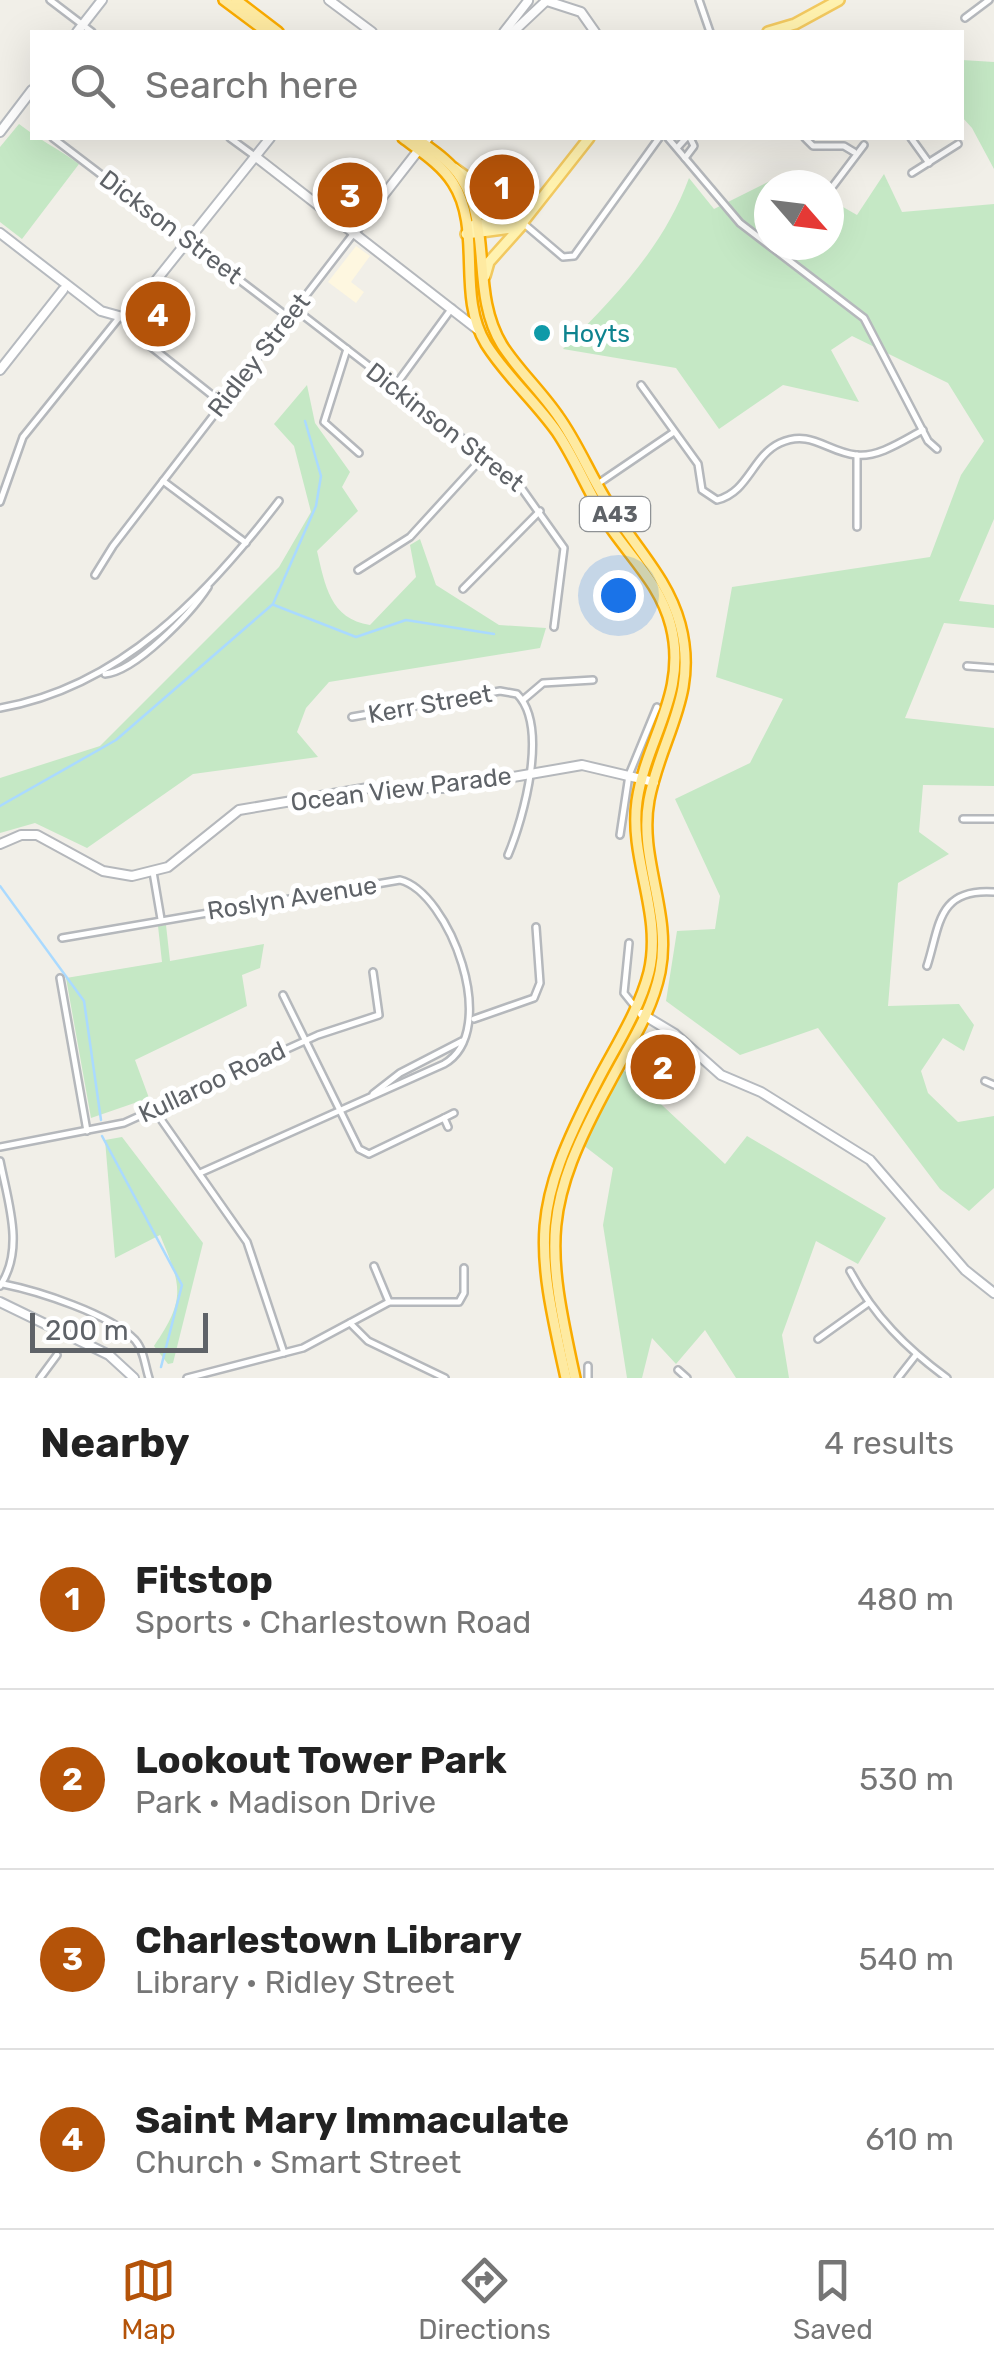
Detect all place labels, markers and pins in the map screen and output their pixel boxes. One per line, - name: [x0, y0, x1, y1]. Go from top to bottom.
- pin: 1: [470, 150, 534, 224]
- pin: 3: [318, 158, 382, 232]
- pin: 4: [126, 276, 190, 352]
- place label: Hoyts: [562, 319, 630, 348]
- marker: Hoyts: [531, 322, 553, 344]
- pin: 2: [630, 1030, 696, 1104]

